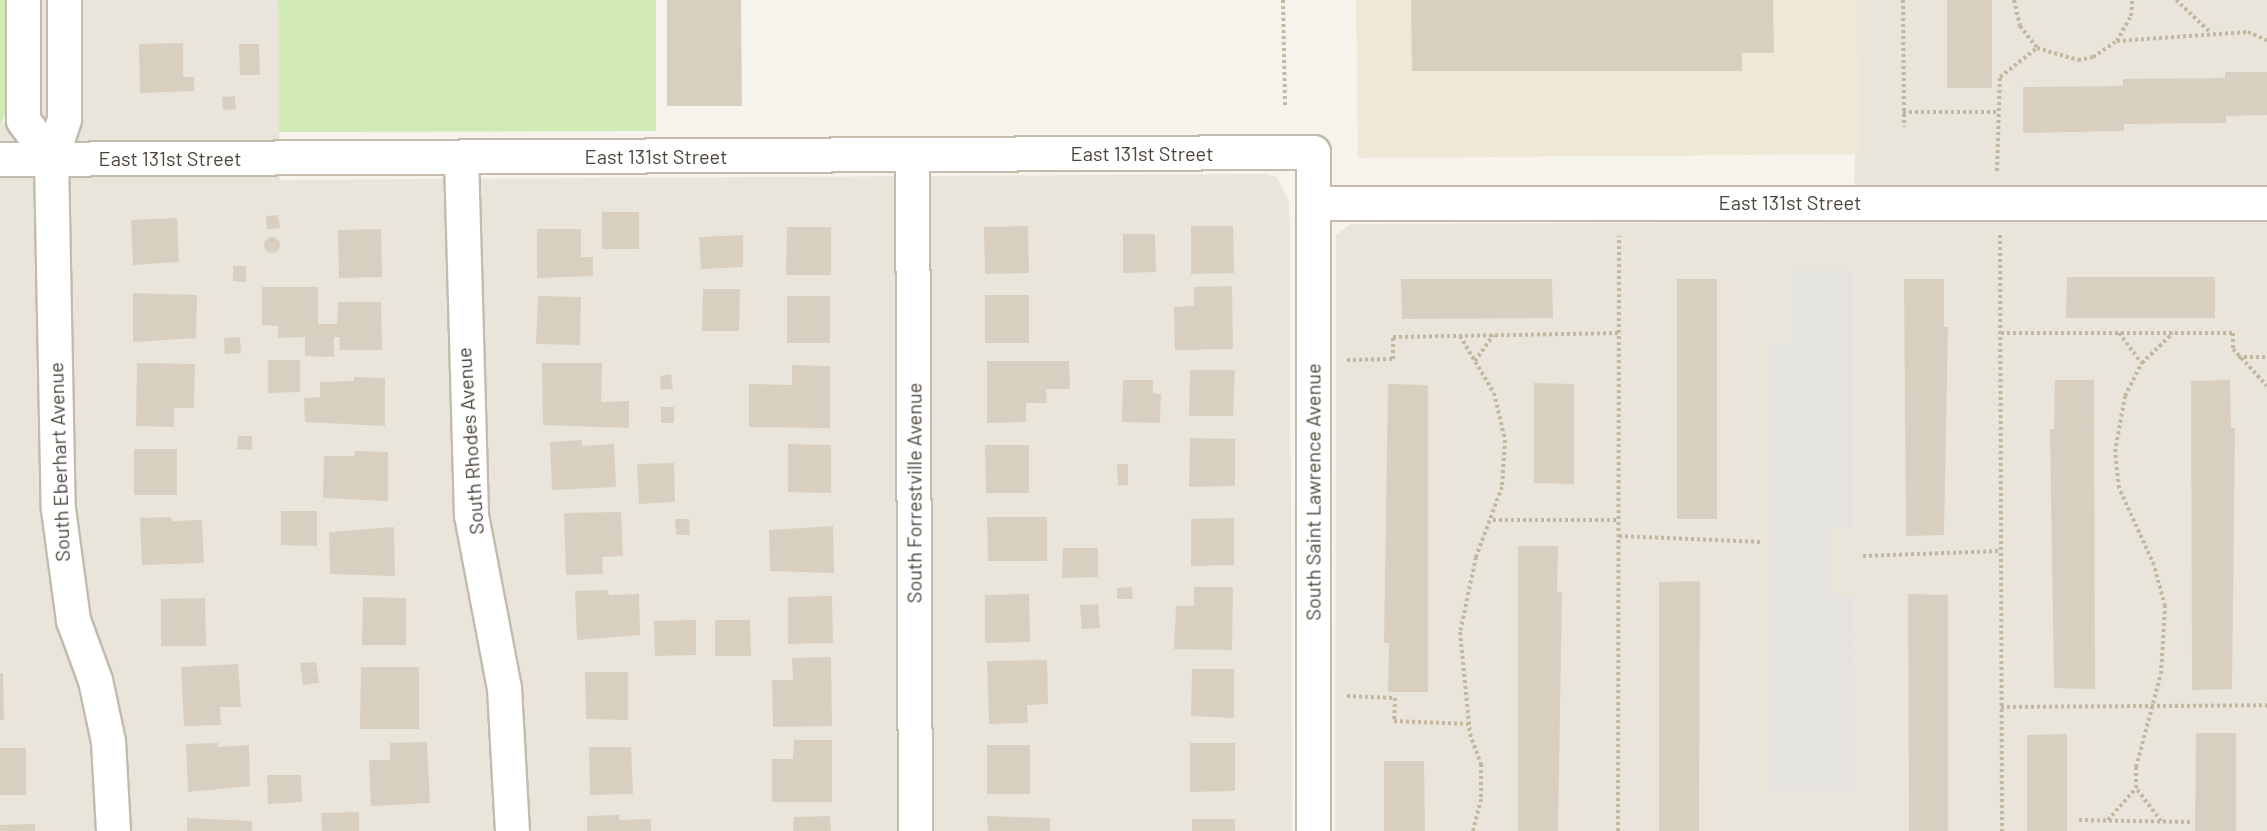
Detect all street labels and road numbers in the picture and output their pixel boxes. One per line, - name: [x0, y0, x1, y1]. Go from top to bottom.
- street label: East 131st Street: [1071, 141, 1213, 165]
- street label: East 131st Street: [585, 144, 727, 168]
- street label: East 131st Street: [99, 146, 241, 170]
- street label: East 131st Street: [1719, 190, 1861, 214]
- street label: South Rhodes Avenue: [451, 347, 489, 535]
- street label: South Eberhart Avenue: [44, 362, 74, 562]
- street label: South Saint Lawrence Avenue: [1301, 363, 1325, 621]
- street label: South Forrestville Avenue: [902, 383, 926, 603]

